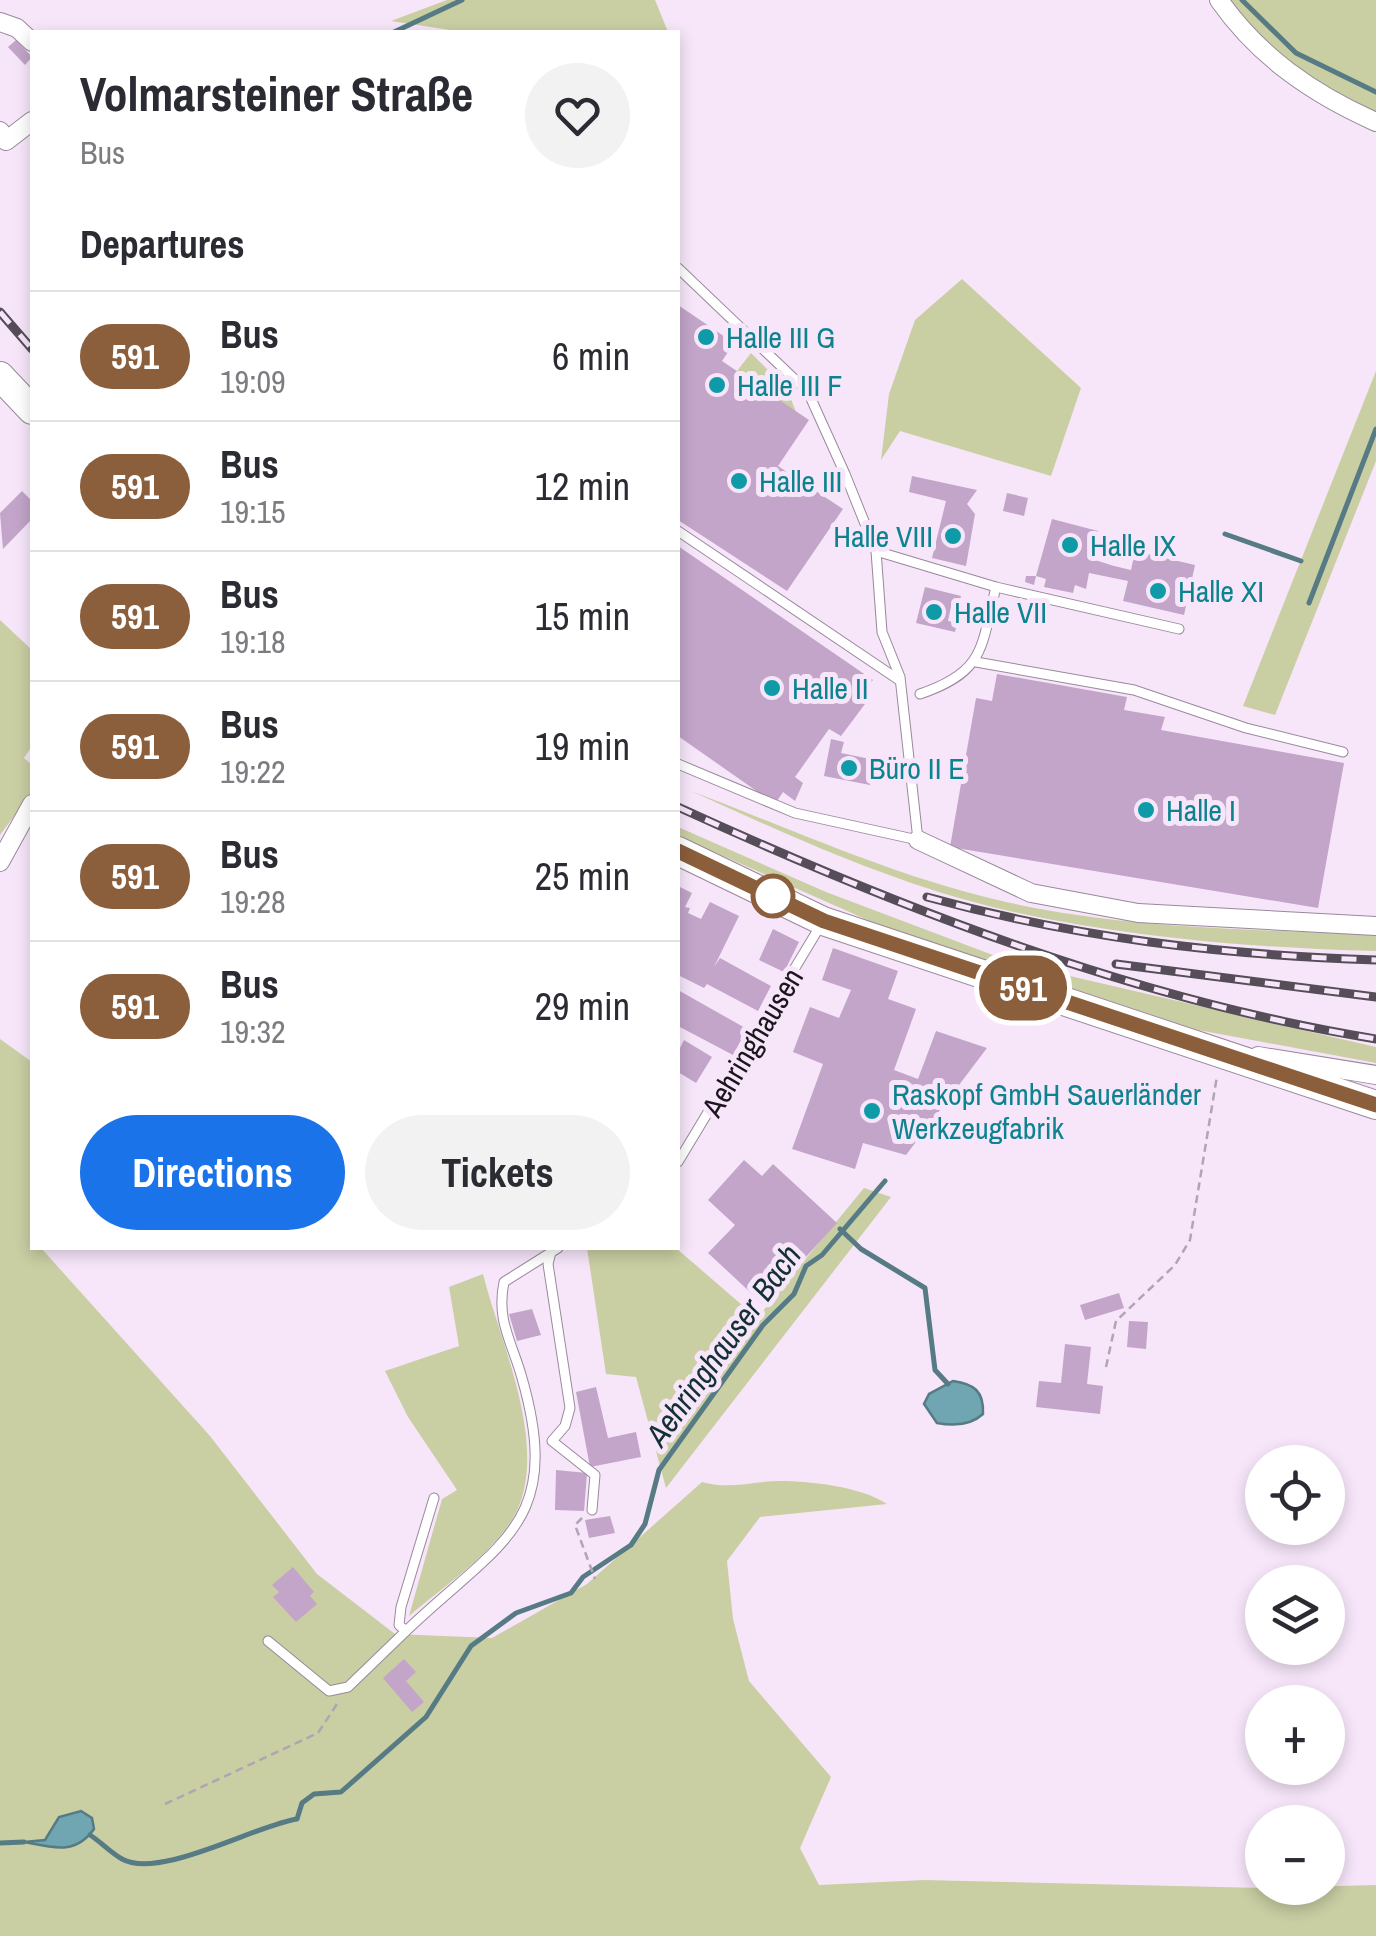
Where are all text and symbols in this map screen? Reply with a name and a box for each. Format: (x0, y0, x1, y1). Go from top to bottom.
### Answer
text: Volmarsteiner Straße (80, 61, 473, 126)
button: heart (525, 63, 630, 168)
text: Bus (80, 131, 125, 174)
text: Departures (80, 219, 245, 270)
text: Bus (220, 309, 279, 360)
place label: Halle III G (726, 317, 835, 357)
marker: Halle III G (695, 326, 717, 348)
text: 6 min (552, 331, 630, 382)
text: 591 (111, 333, 159, 380)
text: 19:09 (220, 360, 286, 403)
place label: Halle III F (737, 365, 842, 405)
marker: Halle III F (706, 374, 728, 396)
text: Bus (220, 439, 279, 490)
text: 12 min (535, 461, 630, 512)
place label: Halle III (759, 461, 842, 501)
text: 591 (111, 463, 159, 510)
marker: Halle III (728, 470, 750, 492)
text: 19:15 (220, 490, 286, 533)
place label: Halle VIII (833, 516, 933, 556)
marker: Halle VIII (942, 525, 964, 547)
place label: Halle IX (1090, 525, 1177, 565)
marker: Halle IX (1059, 534, 1081, 556)
text: Bus (220, 569, 279, 620)
place label: Halle XI (1178, 571, 1264, 611)
marker: Halle XI (1147, 580, 1169, 602)
text: 15 min (535, 591, 630, 642)
place label: Halle VII (954, 592, 1047, 632)
text: 591 (111, 593, 159, 640)
marker: Halle VII (923, 601, 945, 623)
text: 19:18 (220, 620, 286, 663)
place label: Halle II (792, 668, 869, 708)
marker: Halle II (761, 677, 783, 699)
text: Bus (220, 699, 279, 750)
text: 19 min (535, 721, 630, 772)
text: 591 (111, 723, 159, 770)
place label: Büro II E (869, 748, 965, 788)
text: 19:22 (220, 750, 286, 793)
marker: Büro II E (838, 757, 860, 779)
place label: Halle I (1166, 790, 1236, 830)
marker: Halle I (1135, 799, 1157, 821)
text: Bus (220, 829, 279, 880)
text: 25 min (535, 851, 630, 902)
text: 591 (111, 853, 159, 900)
unlabelled marker (752, 875, 794, 917)
text: 19:28 (220, 880, 286, 923)
line badge: 591 (966, 956, 1080, 1020)
text: Bus (220, 959, 279, 1010)
street label: Aehringhausen (691, 960, 812, 1125)
text: 591 (999, 965, 1047, 1012)
text: 29 min (535, 981, 630, 1032)
text: 591 (111, 983, 159, 1030)
text: 19:32 (220, 1010, 286, 1053)
place label: Raskopf GmbH Sauerländer Werkzeugfabrik (892, 1074, 1202, 1148)
marker: Raskopf GmbH Sauerländer Werkzeugfabrik (861, 1100, 883, 1122)
button: Directions (80, 1115, 345, 1230)
button: Tickets (365, 1115, 630, 1230)
water label: Aehringhauser Bach (634, 1236, 811, 1456)
map controls (1245, 1445, 1345, 1905)
button: locate (1245, 1445, 1345, 1545)
button: layers (1245, 1565, 1345, 1665)
button: + (1245, 1685, 1345, 1785)
button: − (1245, 1805, 1345, 1905)

